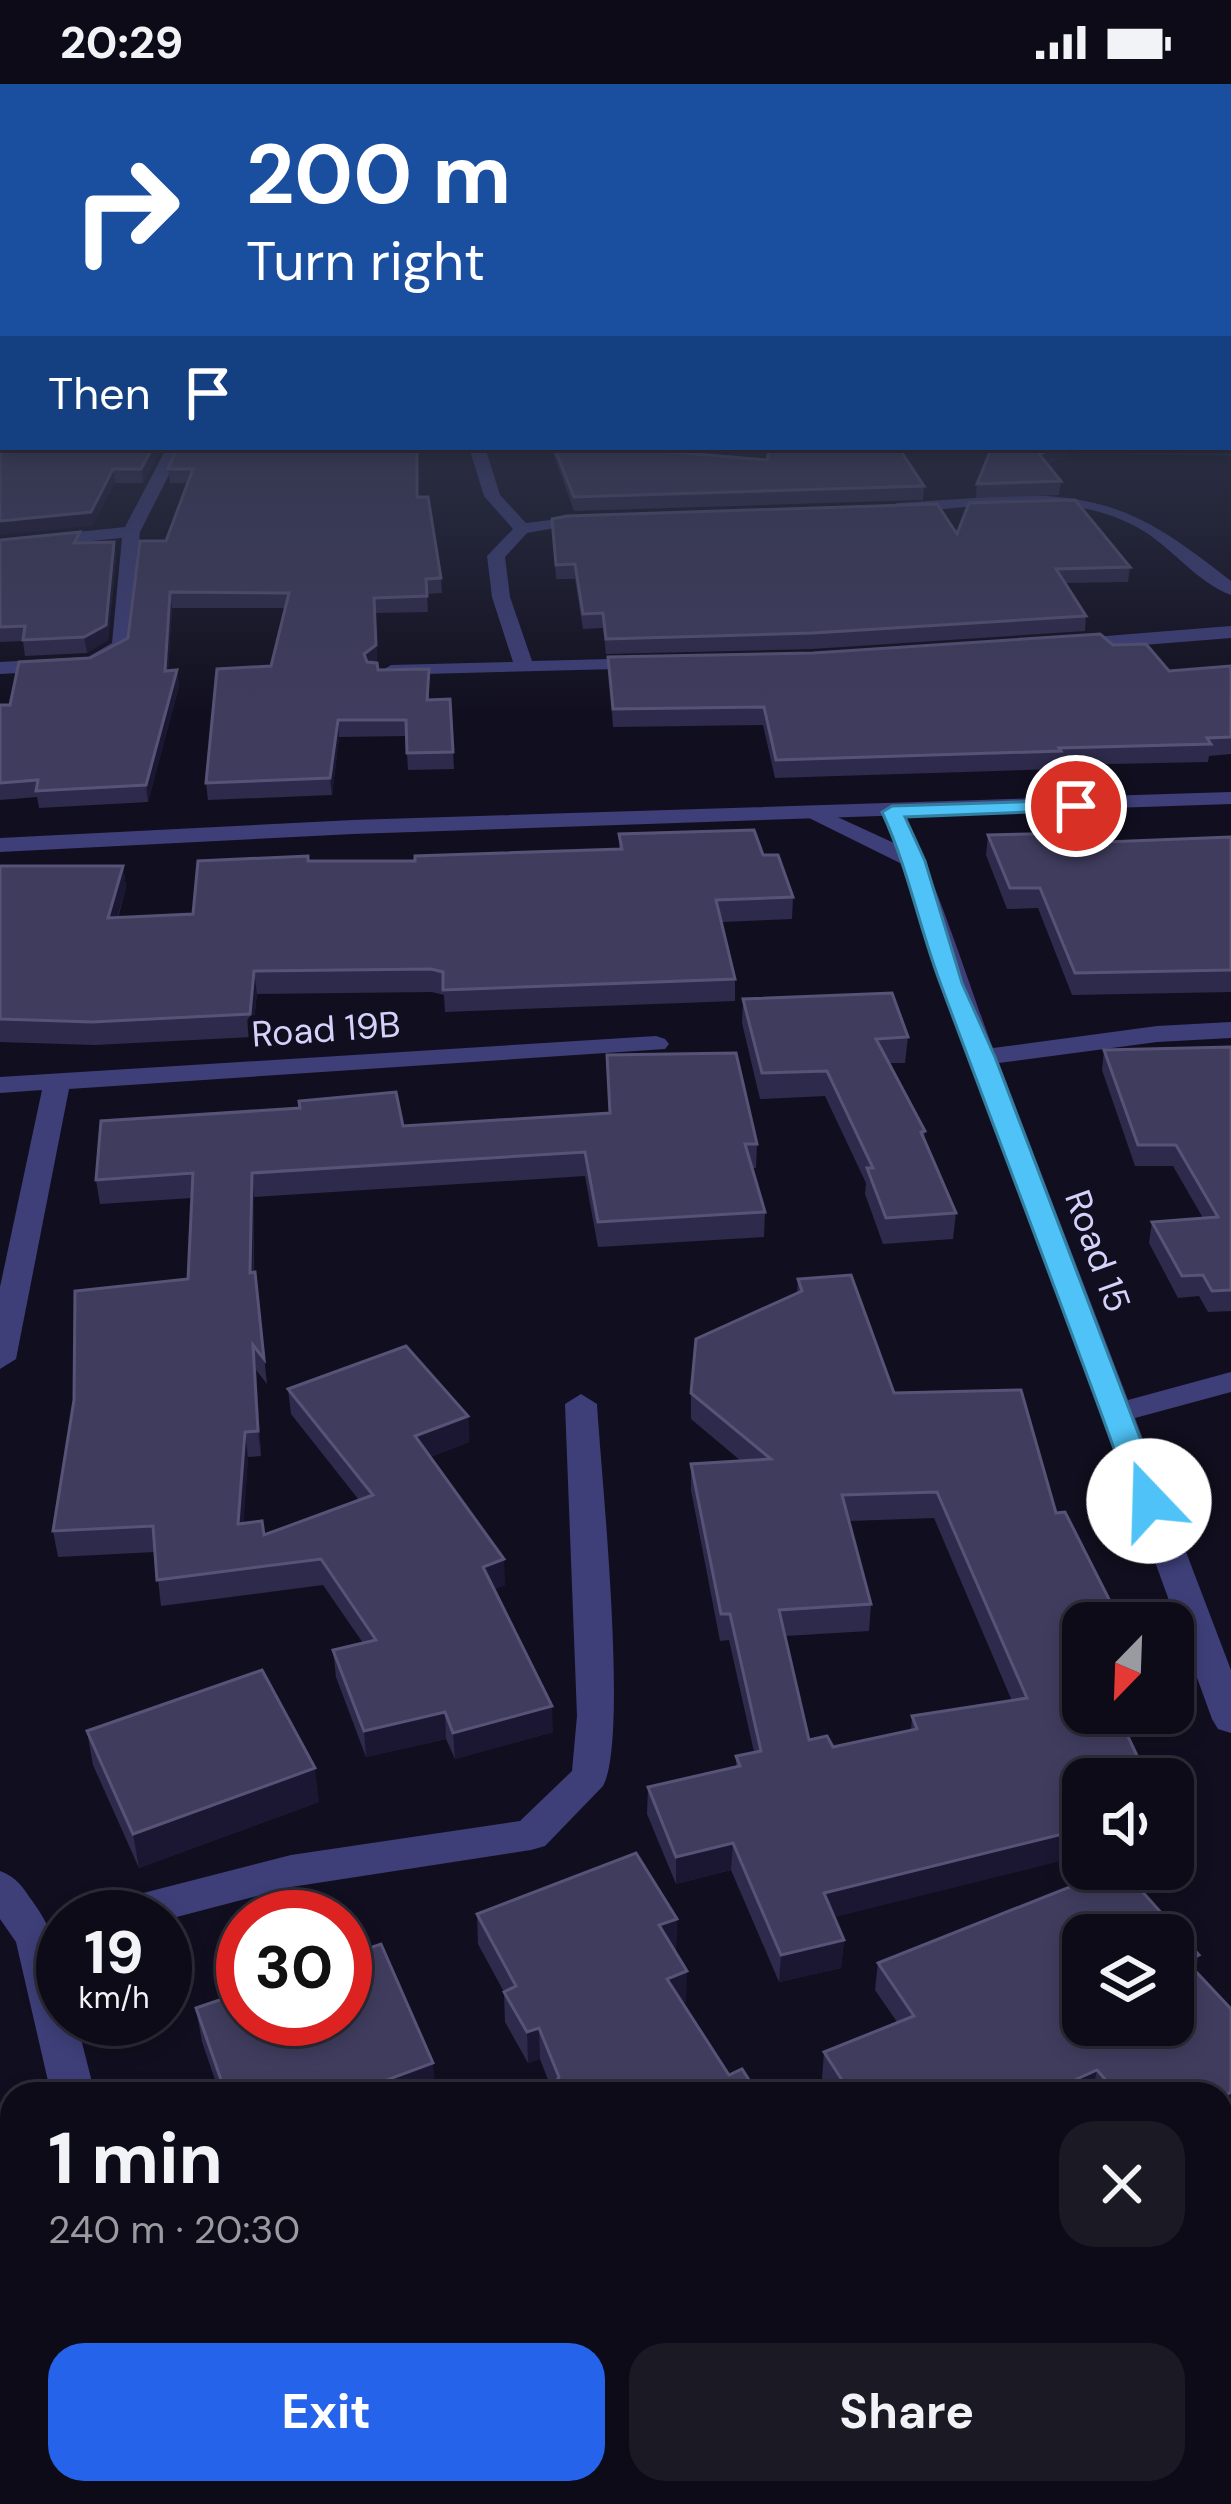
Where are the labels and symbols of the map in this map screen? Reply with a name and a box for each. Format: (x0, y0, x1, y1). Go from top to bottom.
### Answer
pin (1025, 755, 1127, 857)
street label: Road 19B (250, 1000, 402, 1058)
street label: Road 15 (1054, 1183, 1142, 1319)
position arrow (1086, 1438, 1212, 1564)
north arrow (1062, 1602, 1194, 1734)
speed limit sign: 30 (216, 1890, 372, 2046)

